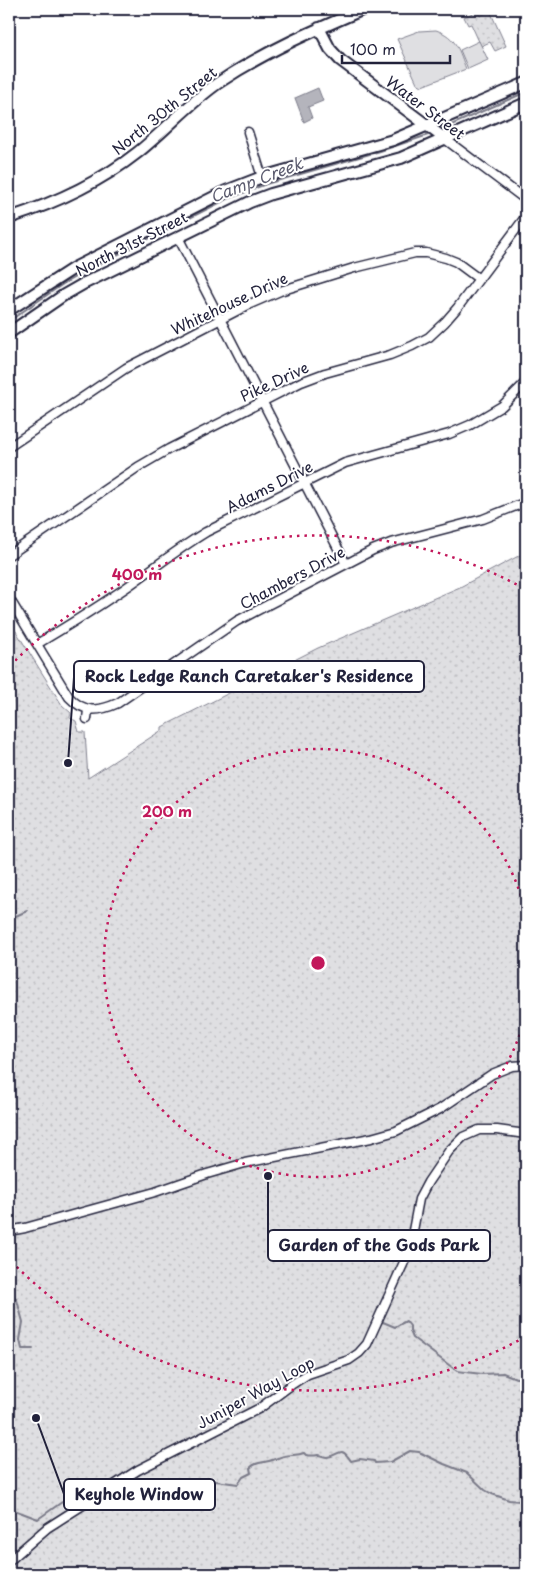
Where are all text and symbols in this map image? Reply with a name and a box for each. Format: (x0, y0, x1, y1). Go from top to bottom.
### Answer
scale bar (342, 32, 450, 64)
text: 100 m (350, 37, 396, 60)
street label: North 30th Street (106, 60, 222, 160)
street label: Water Street (382, 70, 470, 144)
water label: Camp Creek (206, 150, 307, 208)
street label: North 31st Street (71, 205, 191, 281)
street label: Whitehouse Drive (167, 266, 291, 340)
street label: Pike Drive (236, 355, 312, 407)
street label: Adams Drive (222, 454, 316, 518)
street label: Chambers Drive (235, 540, 349, 614)
text: 400 m (112, 562, 162, 585)
callout: Rock Ledge Ranch Caretaker's Residence (74, 661, 424, 692)
text: Rock Ledge Ranch Caretaker's Residence (85, 663, 414, 687)
text: 200 m (142, 799, 192, 822)
centre of rings (309, 954, 327, 972)
callout: Garden of the Gods Park (268, 1230, 490, 1261)
text: Garden of the Gods Park (278, 1232, 480, 1256)
street label: Juniper Way Loop (192, 1350, 318, 1434)
callout: Keyhole Window (64, 1479, 215, 1510)
text: Keyhole Window (75, 1481, 204, 1505)

